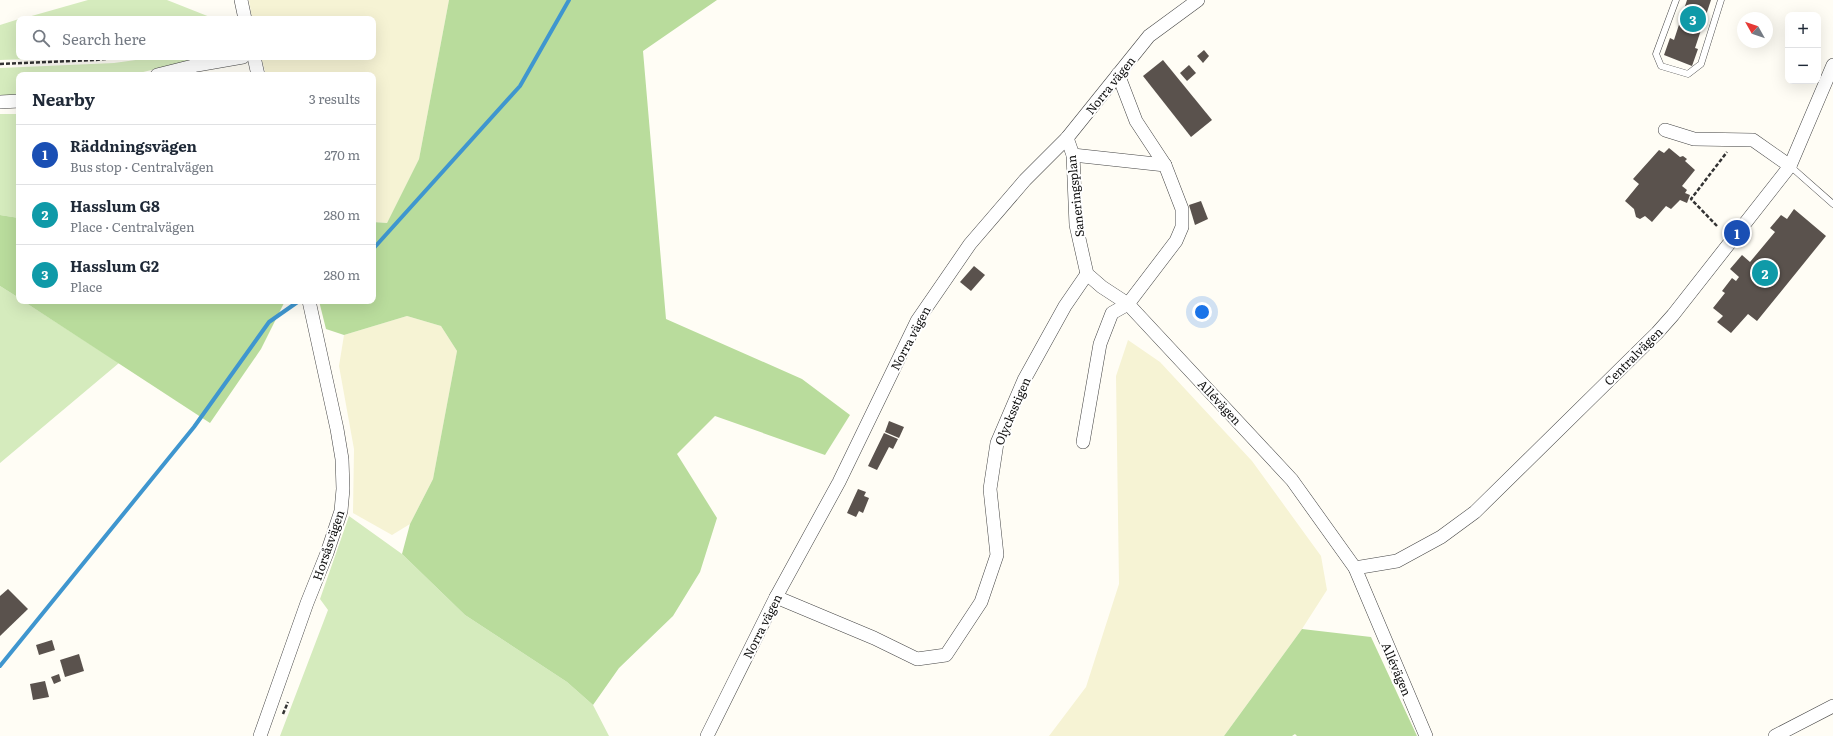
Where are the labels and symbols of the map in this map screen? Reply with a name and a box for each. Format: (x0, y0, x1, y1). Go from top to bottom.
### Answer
pin: 3 (1680, 4, 1706, 34)
north arrow (1737, 12, 1773, 48)
street label: Norra vägen (1081, 52, 1139, 118)
street label: Saneringsplan (1062, 154, 1088, 238)
pin: 1 (1724, 218, 1750, 248)
pin: 2 (1752, 258, 1778, 288)
your location (1192, 302, 1212, 322)
street label: Norra vägen (886, 303, 935, 373)
street label: Centralvägen (1600, 323, 1666, 389)
street label: Olycksstigen (990, 374, 1034, 448)
street label: Allévägen (1194, 375, 1246, 429)
street label: Horsåsvägen (308, 507, 348, 583)
street label: Norra vägen (738, 590, 786, 661)
street label: Allévägen (1378, 639, 1416, 699)

